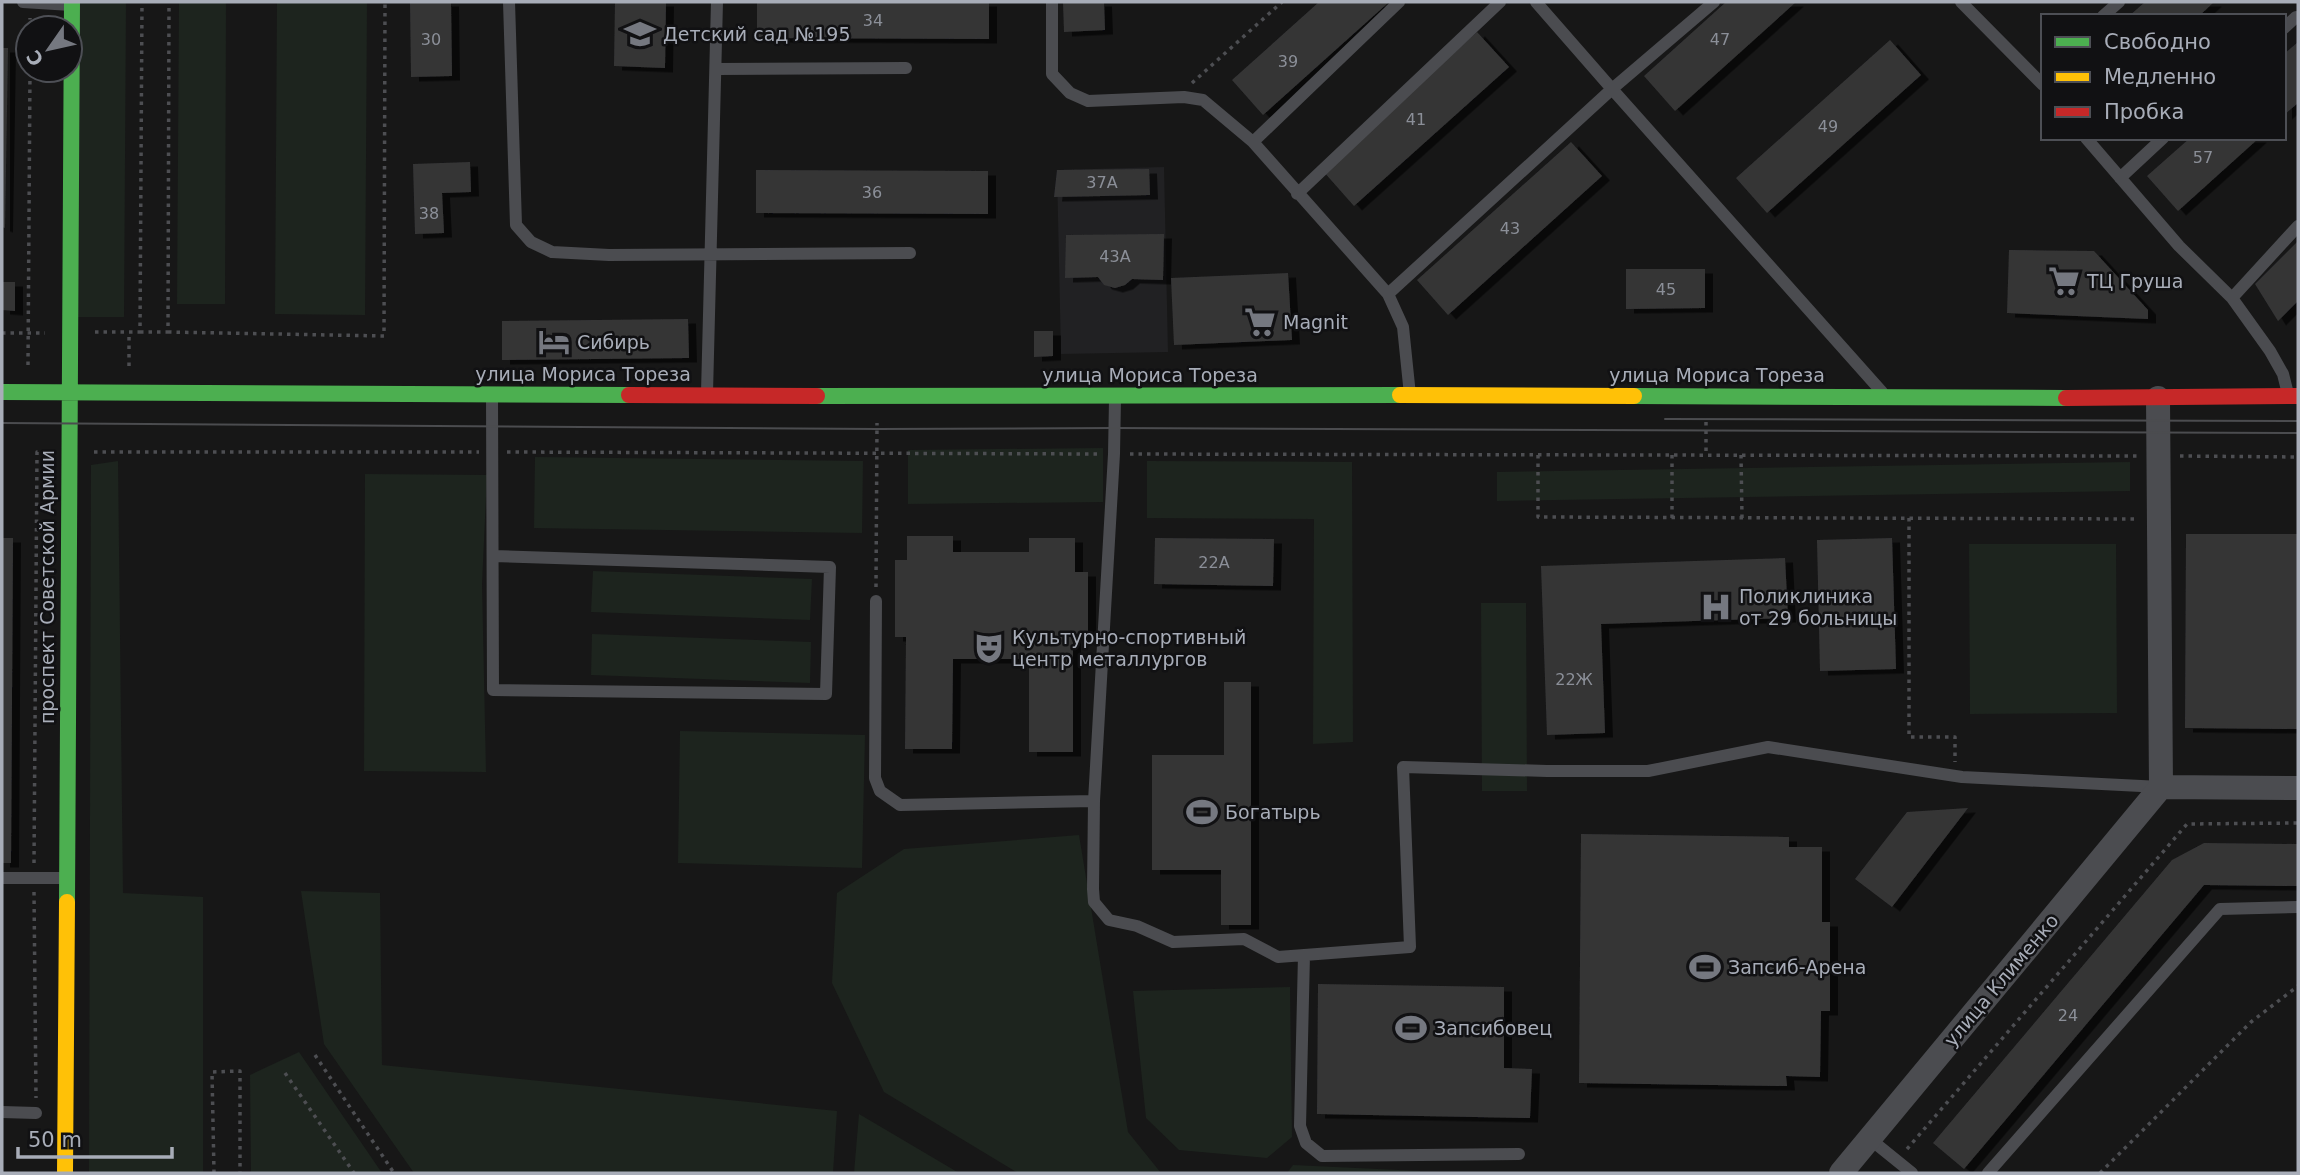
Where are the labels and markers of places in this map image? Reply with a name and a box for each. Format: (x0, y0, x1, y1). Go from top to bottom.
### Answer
school or university icon: Детский сад №195 (623, 17, 657, 51)
place label: Детский сад №195 (663, 23, 851, 45)
supermarket icon: ТЦ Груша (2047, 264, 2081, 298)
place label: ТЦ Груша (2086, 270, 2183, 292)
supermarket icon: Magnit (1243, 305, 1277, 339)
place label: Magnit (1283, 311, 1348, 333)
hotel icon: Сибирь (537, 325, 571, 359)
place label: Сибирь (577, 331, 650, 353)
place label: Поликлиника от 29 больницы (1739, 585, 1897, 629)
hospital icon: Поликлиника от 29 больницы (1699, 590, 1733, 624)
place label: Культурно-спортивный центр металлургов (1012, 626, 1246, 670)
theatre icon: Культурно-спортивный центр металлургов (972, 631, 1006, 665)
sports icon: Богатырь (1185, 795, 1219, 829)
place label: Богатырь (1225, 801, 1321, 823)
sports icon: Запсиб-Арена (1688, 950, 1722, 984)
place label: Запсиб-Арена (1728, 956, 1866, 978)
sports icon: Запсибовец (1394, 1011, 1428, 1045)
place label: Запсибовец (1434, 1017, 1552, 1039)

